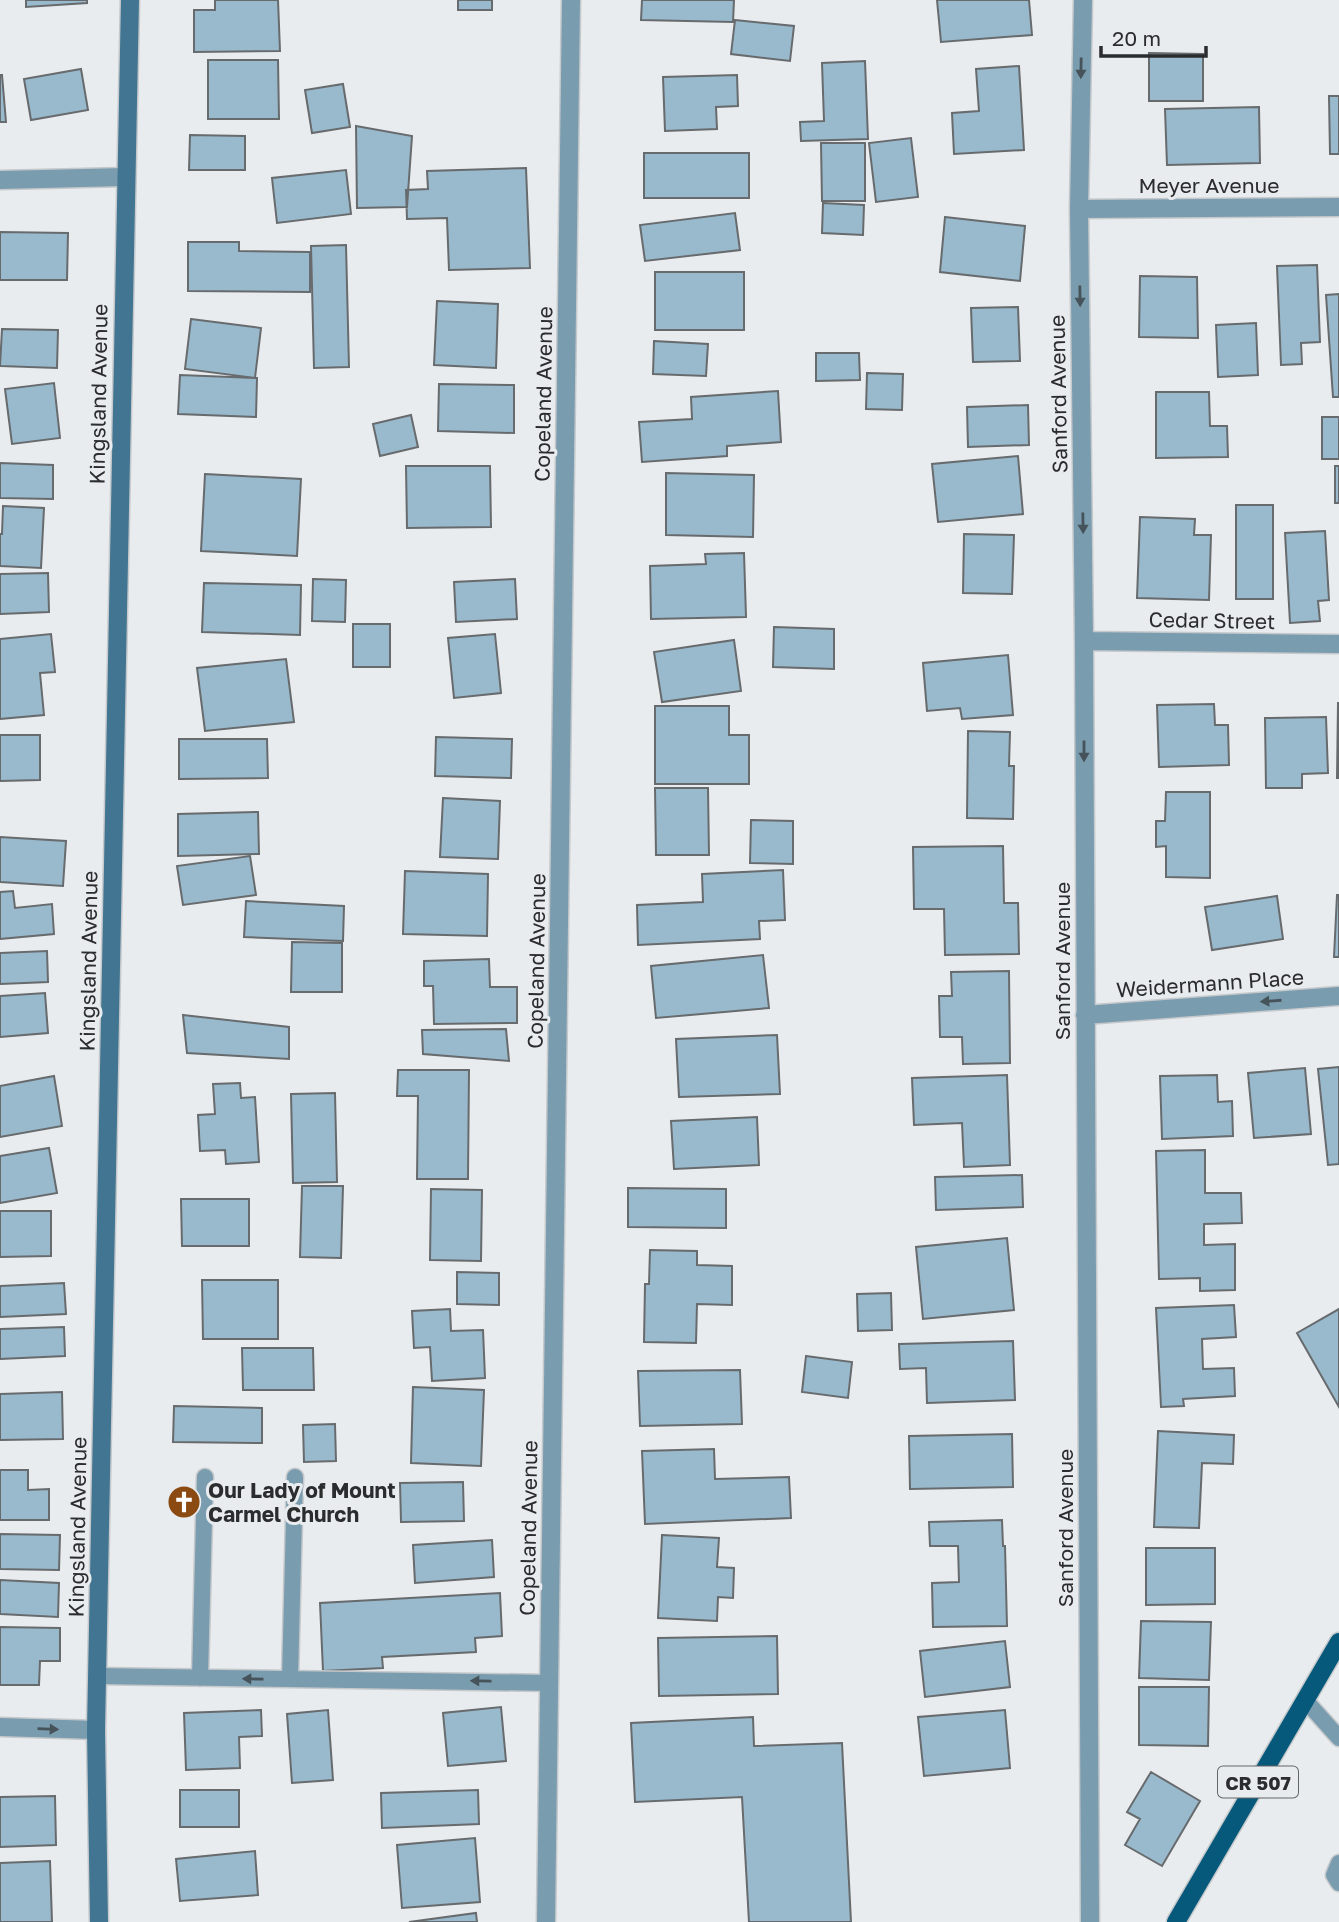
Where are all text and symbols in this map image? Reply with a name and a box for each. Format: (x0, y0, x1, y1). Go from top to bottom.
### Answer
scale bar (1101, 14, 1206, 58)
text: 20 m (1112, 25, 1161, 51)
one-way arrow (1076, 57, 1087, 79)
street label: Meyer Avenue (1139, 172, 1279, 198)
one-way arrow (1074, 285, 1086, 307)
street label: Kingsland Avenue (83, 303, 113, 485)
street label: Copeland Avenue (528, 306, 558, 482)
street label: Sanford Avenue (1044, 315, 1072, 473)
one-way arrow (1077, 512, 1089, 534)
street label: Cedar Street (1148, 606, 1276, 634)
one-way arrow (1079, 740, 1090, 762)
street label: Kingsland Avenue (73, 870, 103, 1052)
street label: Copeland Avenue (521, 873, 551, 1049)
street label: Sanford Avenue (1049, 882, 1075, 1040)
street label: Weidermann Place (1115, 963, 1305, 1003)
one-way arrow (1260, 996, 1282, 1007)
street label: Kingsland Avenue (62, 1436, 92, 1618)
street label: Copeland Avenue (513, 1440, 543, 1616)
street label: Sanford Avenue (1052, 1449, 1078, 1607)
place label: Our Lady of Mount Carmel Church (208, 1477, 396, 1527)
church icon: Our Lady of Mount Carmel Church (165, 1483, 203, 1521)
one-way arrow (242, 1673, 264, 1685)
one-way arrow (470, 1676, 492, 1687)
one-way arrow (37, 1723, 59, 1735)
road number: CR 507 (1218, 1766, 1298, 1798)

